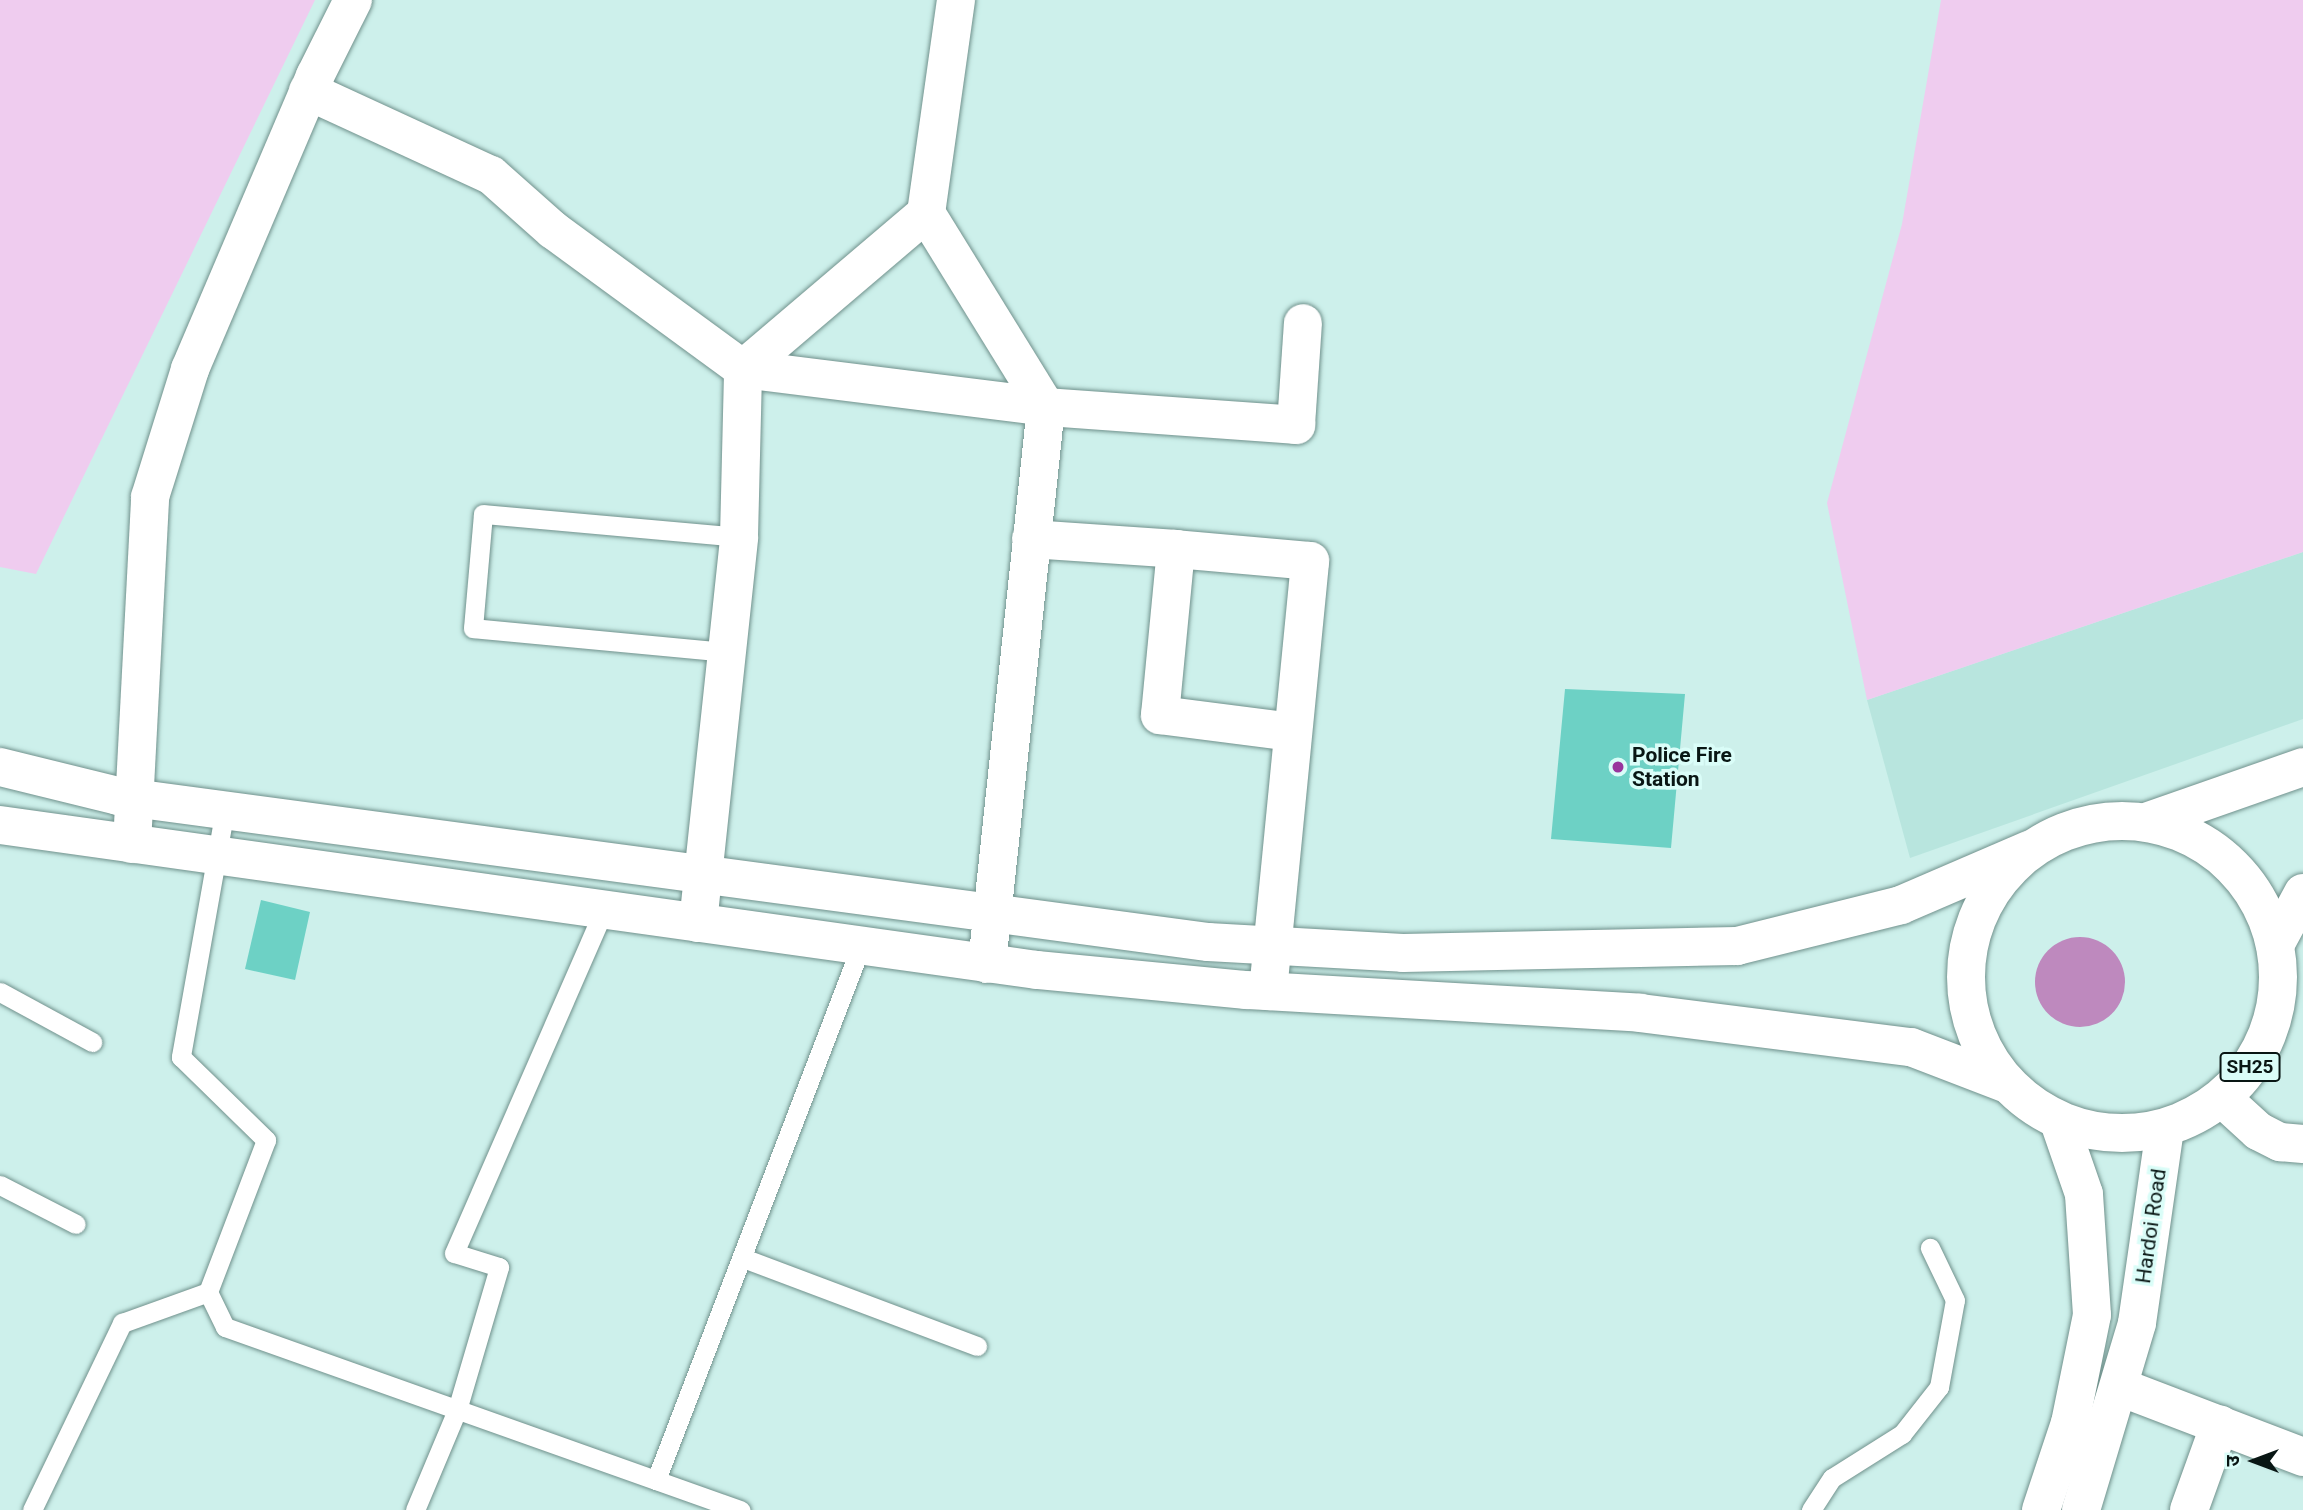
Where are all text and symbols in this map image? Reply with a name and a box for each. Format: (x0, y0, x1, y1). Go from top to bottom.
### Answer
place label: Police Fire Station (1632, 742, 1732, 792)
marker: Police Fire Station (1610, 759, 1626, 775)
road number: SH25 (2218, 1051, 2282, 1082)
street label: Hardoi Road (2130, 1167, 2172, 1285)
north arrow (2219, 1426, 2289, 1496)
text: उ (2221, 1455, 2244, 1467)

